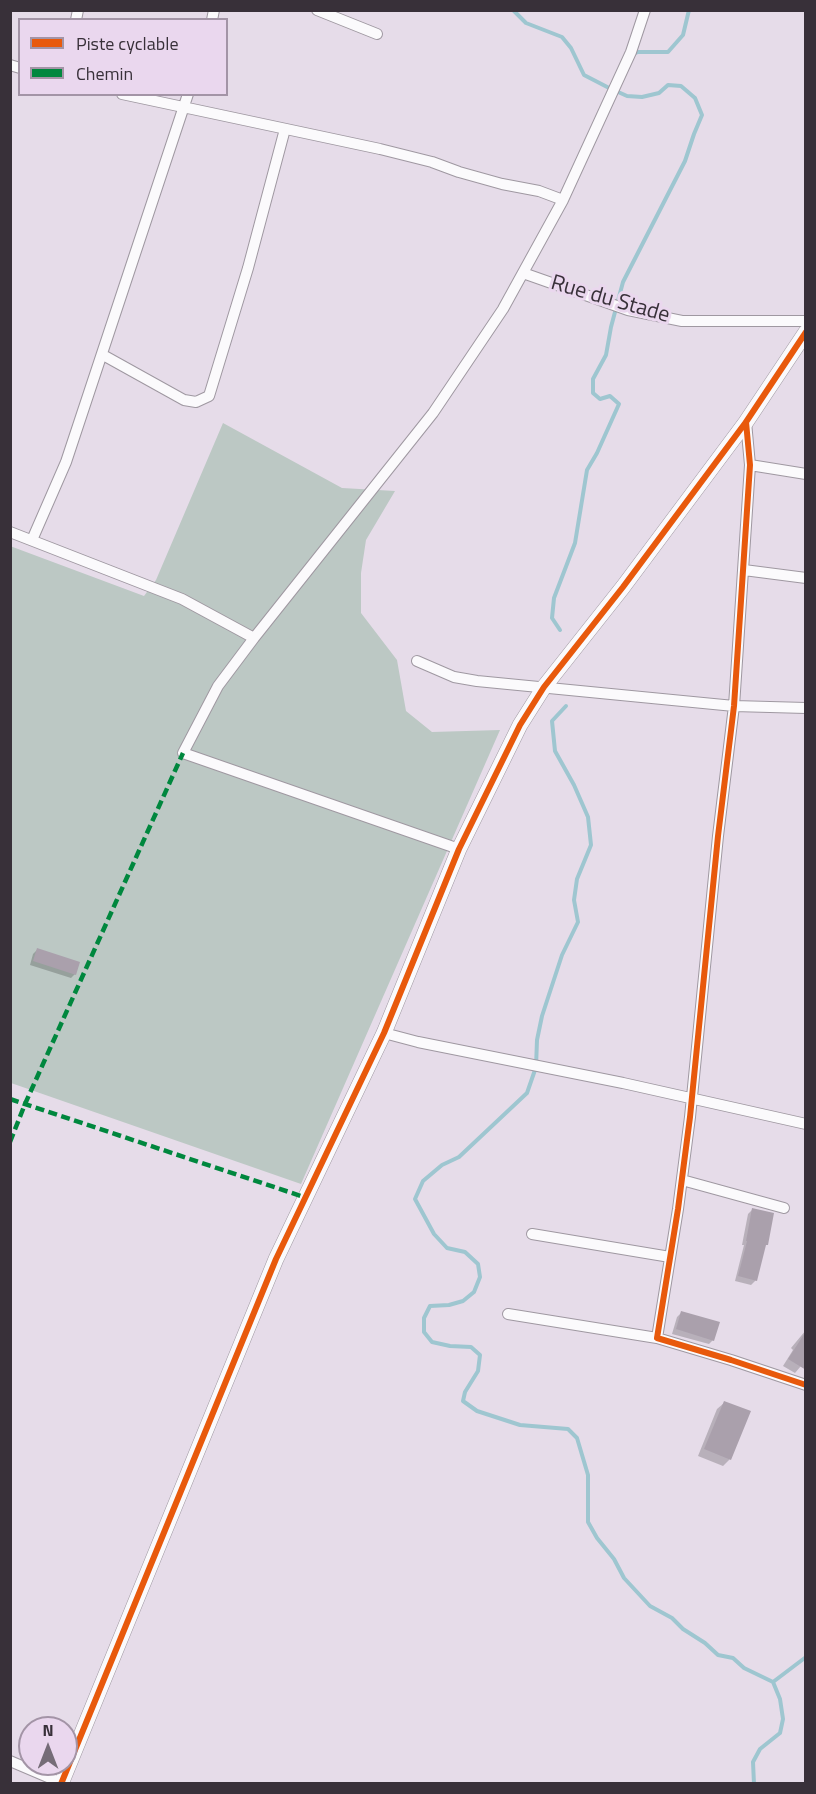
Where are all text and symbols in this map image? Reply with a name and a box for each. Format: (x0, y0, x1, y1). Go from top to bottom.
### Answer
legend (18, 18, 228, 96)
text: Piste cyclable (76, 30, 178, 57)
text: Chemin (76, 60, 133, 87)
street label: Rue du Stade (547, 270, 673, 330)
north arrow (18, 1716, 78, 1776)
text: N (42, 1718, 54, 1742)

